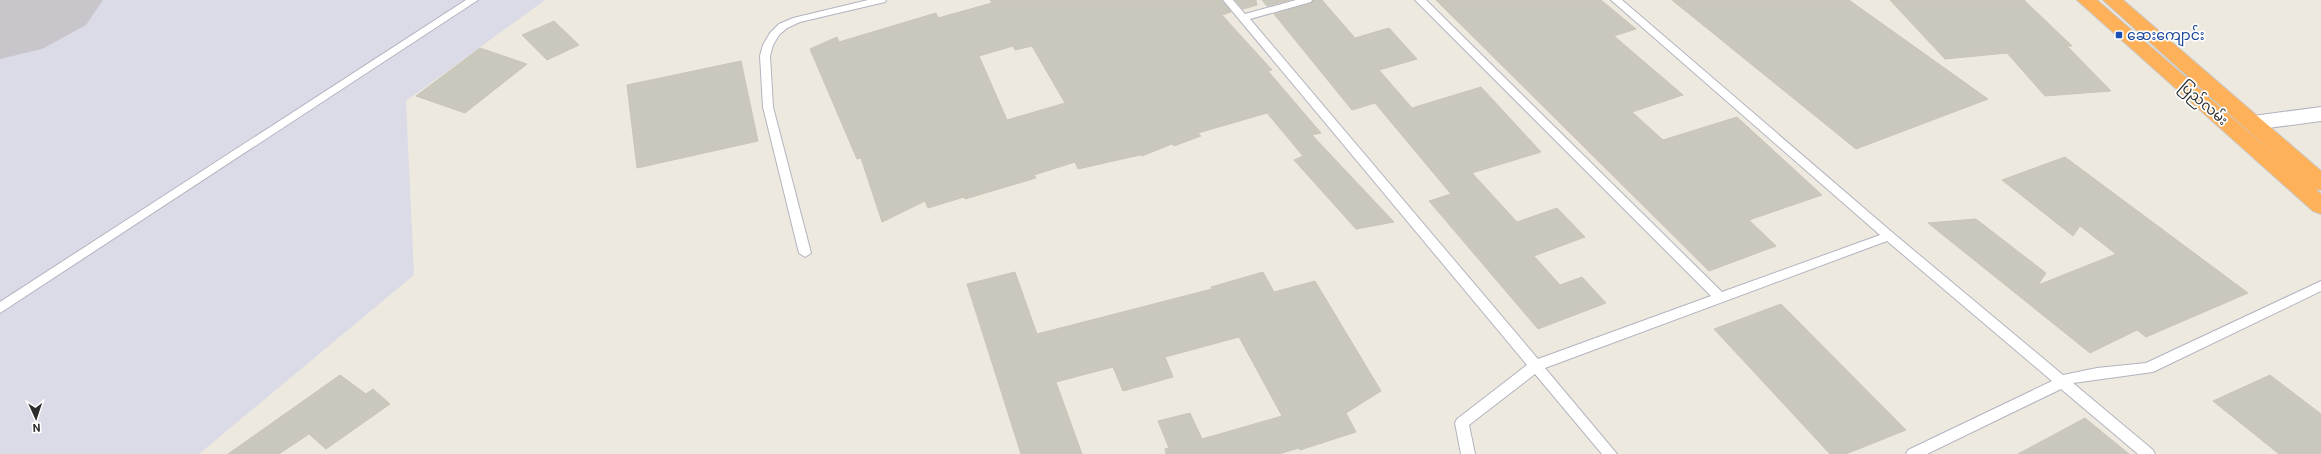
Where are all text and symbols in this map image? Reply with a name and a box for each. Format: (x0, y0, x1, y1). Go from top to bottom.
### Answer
place label: ဆေးကျောင်း (2127, 25, 2205, 47)
marker: ဆေးကျောင်း (2114, 30, 2124, 40)
street label: ပြည်လမ်း (2174, 76, 2233, 131)
north arrow (16, 398, 56, 438)
text: N (32, 421, 41, 434)

